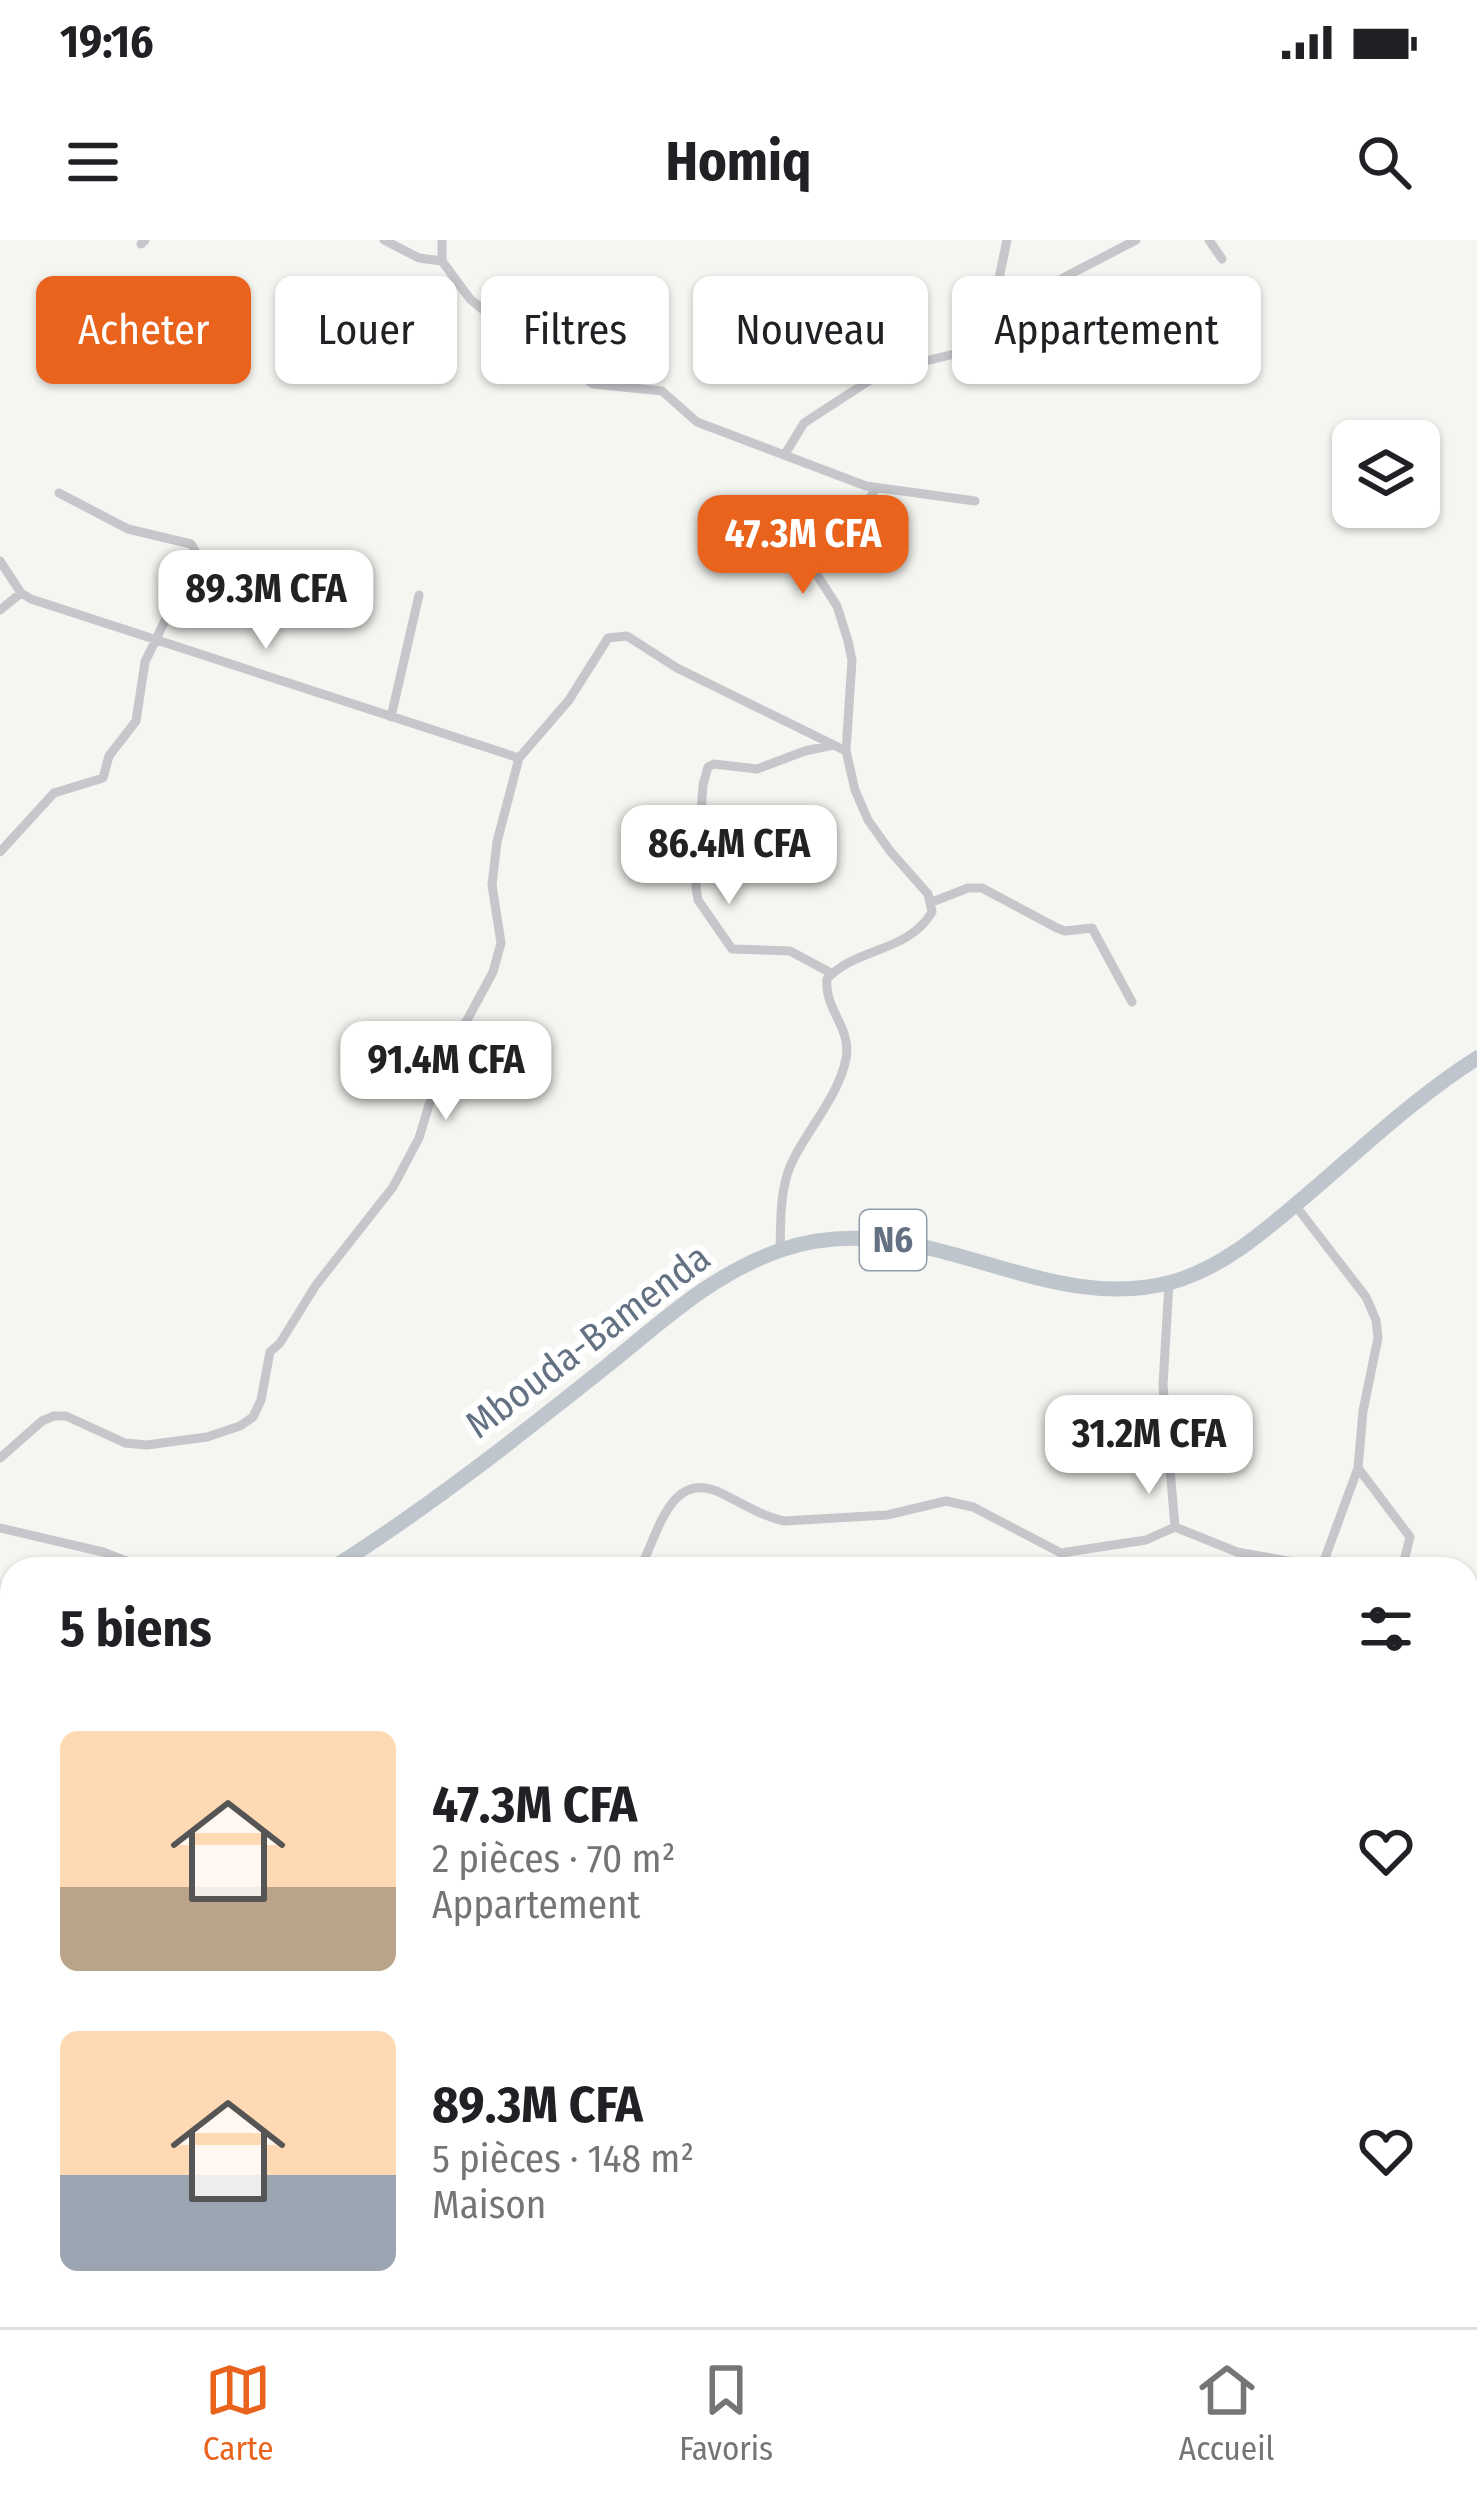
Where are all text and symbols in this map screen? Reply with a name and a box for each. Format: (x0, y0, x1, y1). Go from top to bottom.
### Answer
text: 19:16 (60, 15, 154, 69)
icon: menu (60, 129, 126, 195)
icon: search (1351, 129, 1417, 195)
text: Homiq (666, 130, 811, 194)
chip: Acheter (36, 276, 251, 384)
chip: Louer (275, 276, 457, 384)
chip: Filtres (481, 276, 669, 384)
chip: Nouveau (693, 276, 928, 384)
chip: Appartement (952, 276, 1261, 384)
map controls (1332, 420, 1440, 528)
button: layers (1332, 420, 1440, 528)
pin: 47.3M CFA (666, 495, 940, 597)
text: 47.3M CFA (725, 511, 881, 557)
pin: 89.3M CFA (129, 550, 403, 652)
text: 89.3M CFA (185, 566, 347, 612)
pin: 86.4M CFA (592, 805, 866, 907)
text: 86.4M CFA (648, 821, 810, 867)
pin: 91.4M CFA (309, 1021, 583, 1123)
text: 91.4M CFA (367, 1037, 525, 1083)
road number: N6 (860, 1210, 926, 1270)
street label: Mbouda-Bamenda (457, 1234, 719, 1448)
pin: 31.2M CFA (1012, 1395, 1286, 1497)
text: 31.2M CFA (1072, 1411, 1226, 1457)
icon: filters (1353, 1596, 1419, 1662)
text: 5 biens (60, 1598, 211, 1660)
text: 47.3M CFA (432, 1774, 637, 1836)
icon: home (156, 1779, 300, 1923)
icon: heart (1353, 1818, 1419, 1884)
text: 2 pièces · 70 m² (432, 1836, 675, 1882)
text: Appartement (432, 1882, 640, 1928)
text: 89.3M CFA (432, 2074, 643, 2136)
icon: home (156, 2079, 300, 2223)
icon: heart (1353, 2118, 1419, 2184)
text: 5 pièces · 148 m² (432, 2136, 694, 2182)
text: Maison (432, 2182, 546, 2228)
tab: Carte (203, 2357, 274, 2469)
tab: Favoris (679, 2357, 773, 2469)
tab: Accueil (1179, 2357, 1274, 2469)

